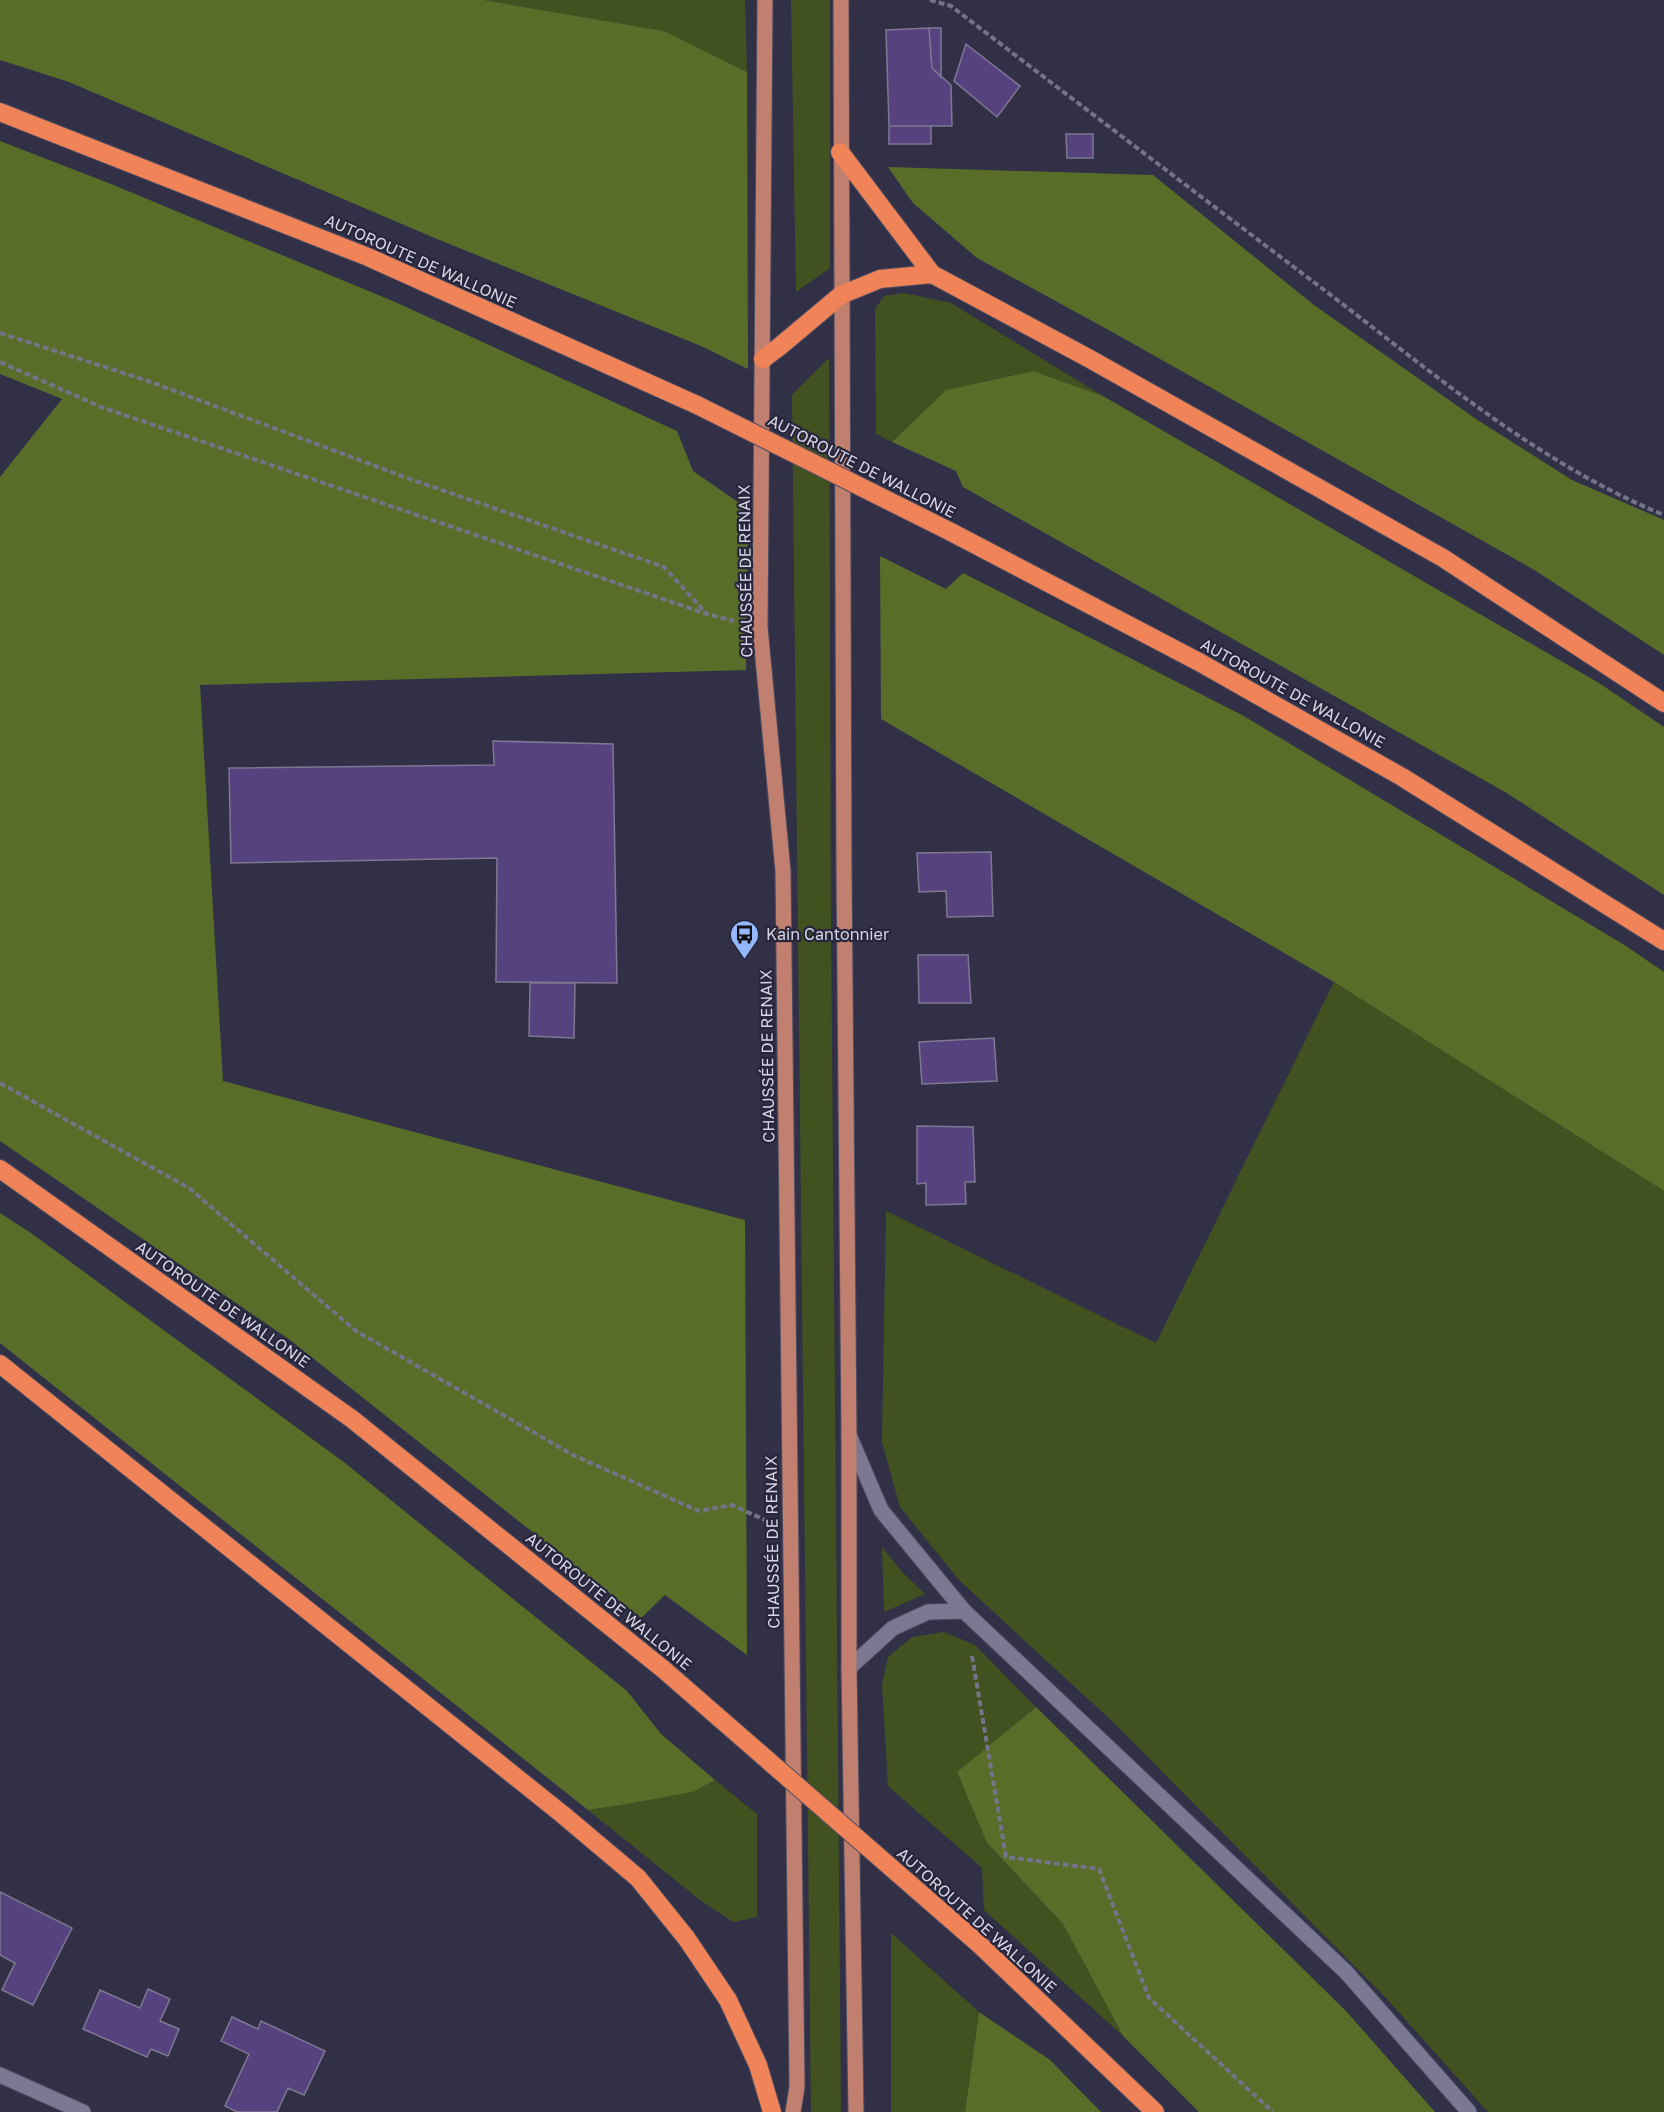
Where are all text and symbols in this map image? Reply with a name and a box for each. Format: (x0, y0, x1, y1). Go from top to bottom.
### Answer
street label: AUTOROUTE DE WALLONIE (322, 210, 520, 312)
street label: AUTOROUTE DE WALLONIE (765, 410, 959, 522)
street label: CHAUSSÉE DE RENAIX (733, 484, 757, 658)
street label: AUTOROUTE DE WALLONIE (1197, 634, 1389, 752)
bus stop icon: Kain Cantonnier (729, 918, 761, 960)
place label: Kain Cantonnier (766, 924, 889, 944)
street label: CHAUSSÉE DE RENAIX (755, 969, 779, 1143)
street label: AUTOROUTE DE WALLONIE (132, 1236, 314, 1372)
street label: CHAUSSÉE DE RENAIX (760, 1455, 784, 1629)
street label: AUTOROUTE DE WALLONIE (522, 1528, 696, 1674)
street label: AUTOROUTE DE WALLONIE (893, 1843, 1061, 1997)

